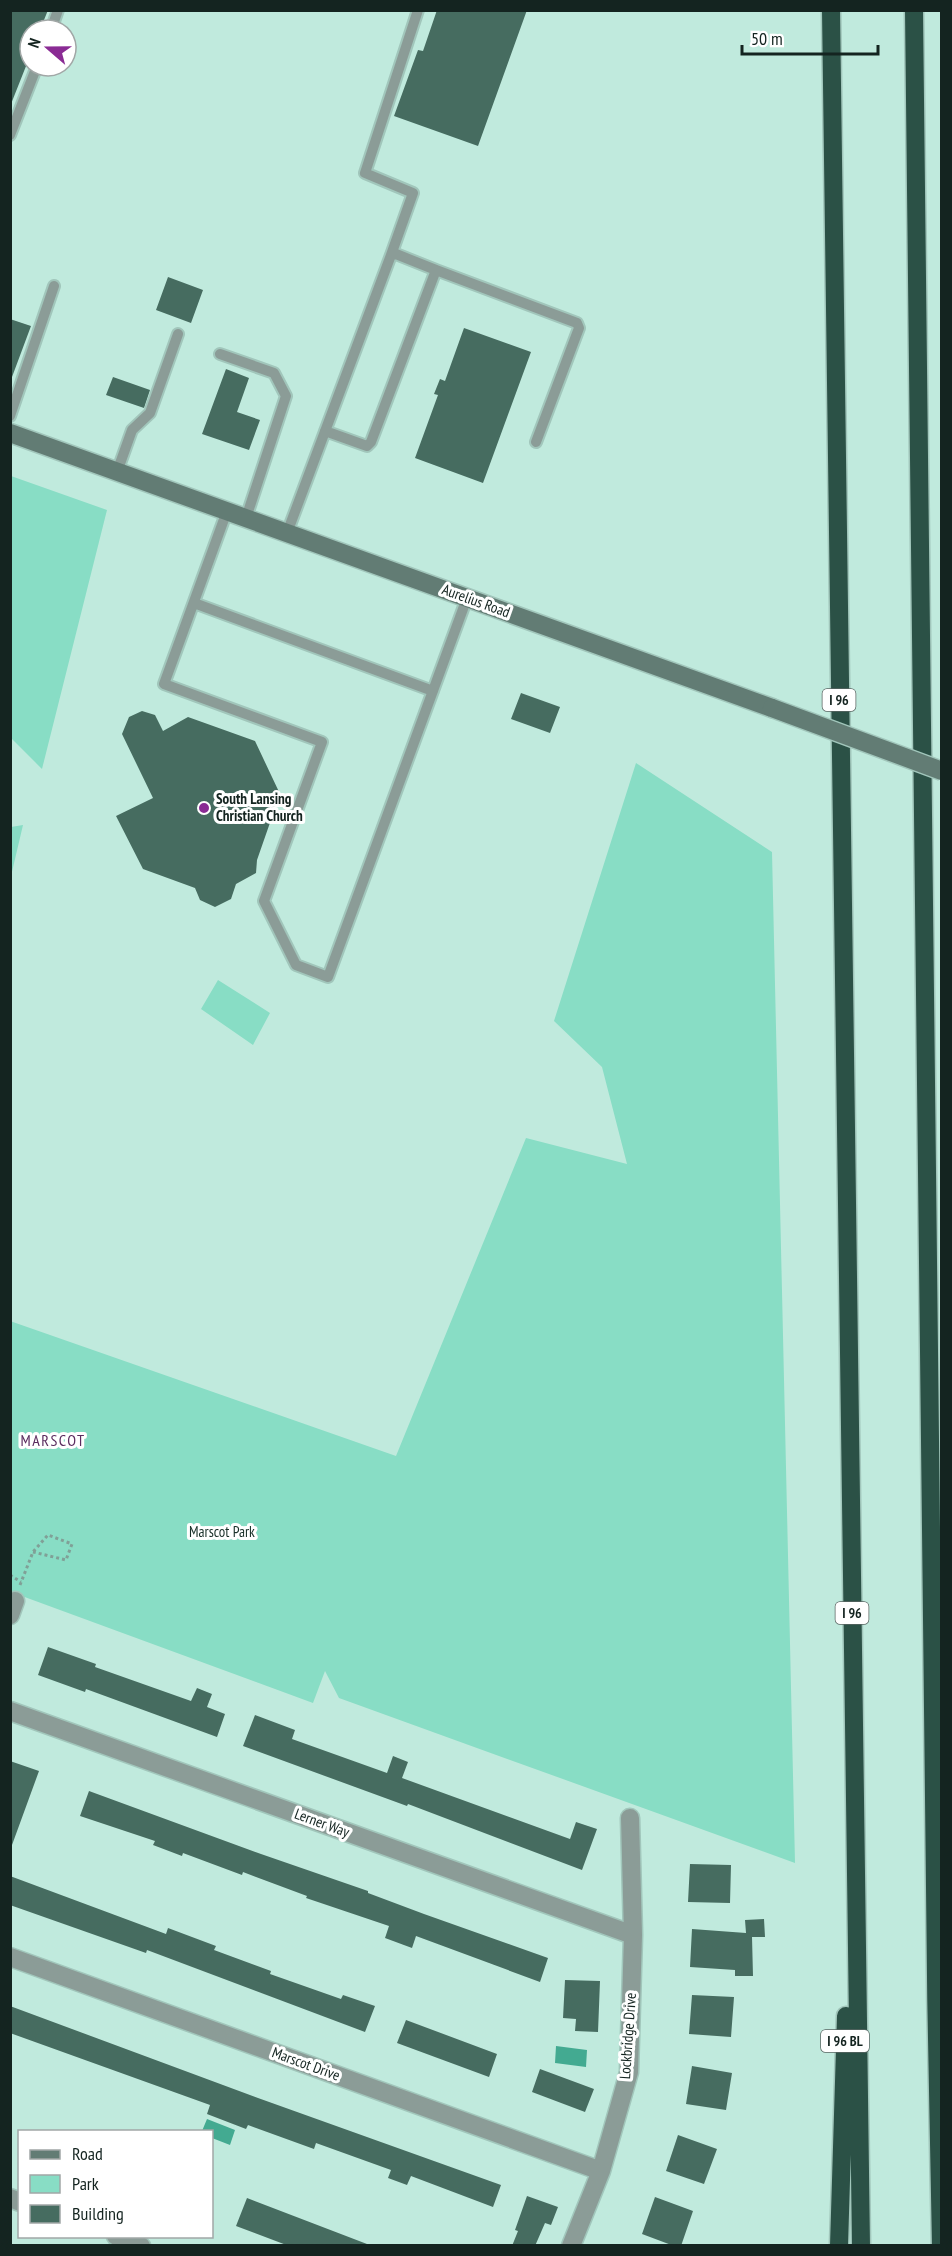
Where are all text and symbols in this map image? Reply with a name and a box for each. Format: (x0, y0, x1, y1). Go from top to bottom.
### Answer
north arrow (18, 18, 78, 78)
scale bar (742, 18, 878, 56)
text: 50 m (751, 27, 783, 50)
text: N (23, 35, 45, 50)
street label: Aurelius Road (440, 579, 513, 622)
road number: I 96 (822, 689, 856, 711)
place label: South Lansing Christian Church (216, 789, 303, 825)
marker: South Lansing Christian Church (197, 801, 211, 815)
district label: MARSCOT (20, 1430, 86, 1450)
park label: Marscot Park (189, 1522, 255, 1541)
road number: I 96 (836, 1602, 868, 1624)
street label: Lerner Way (292, 1804, 352, 1841)
street label: Lockbridge Drive (615, 1992, 640, 2080)
road number: I 96 BL (821, 2030, 869, 2052)
street label: Marscot Drive (270, 2042, 343, 2085)
legend (18, 2130, 213, 2238)
text: Road (72, 2142, 103, 2165)
text: Park (72, 2172, 99, 2195)
text: Building (72, 2202, 124, 2225)

